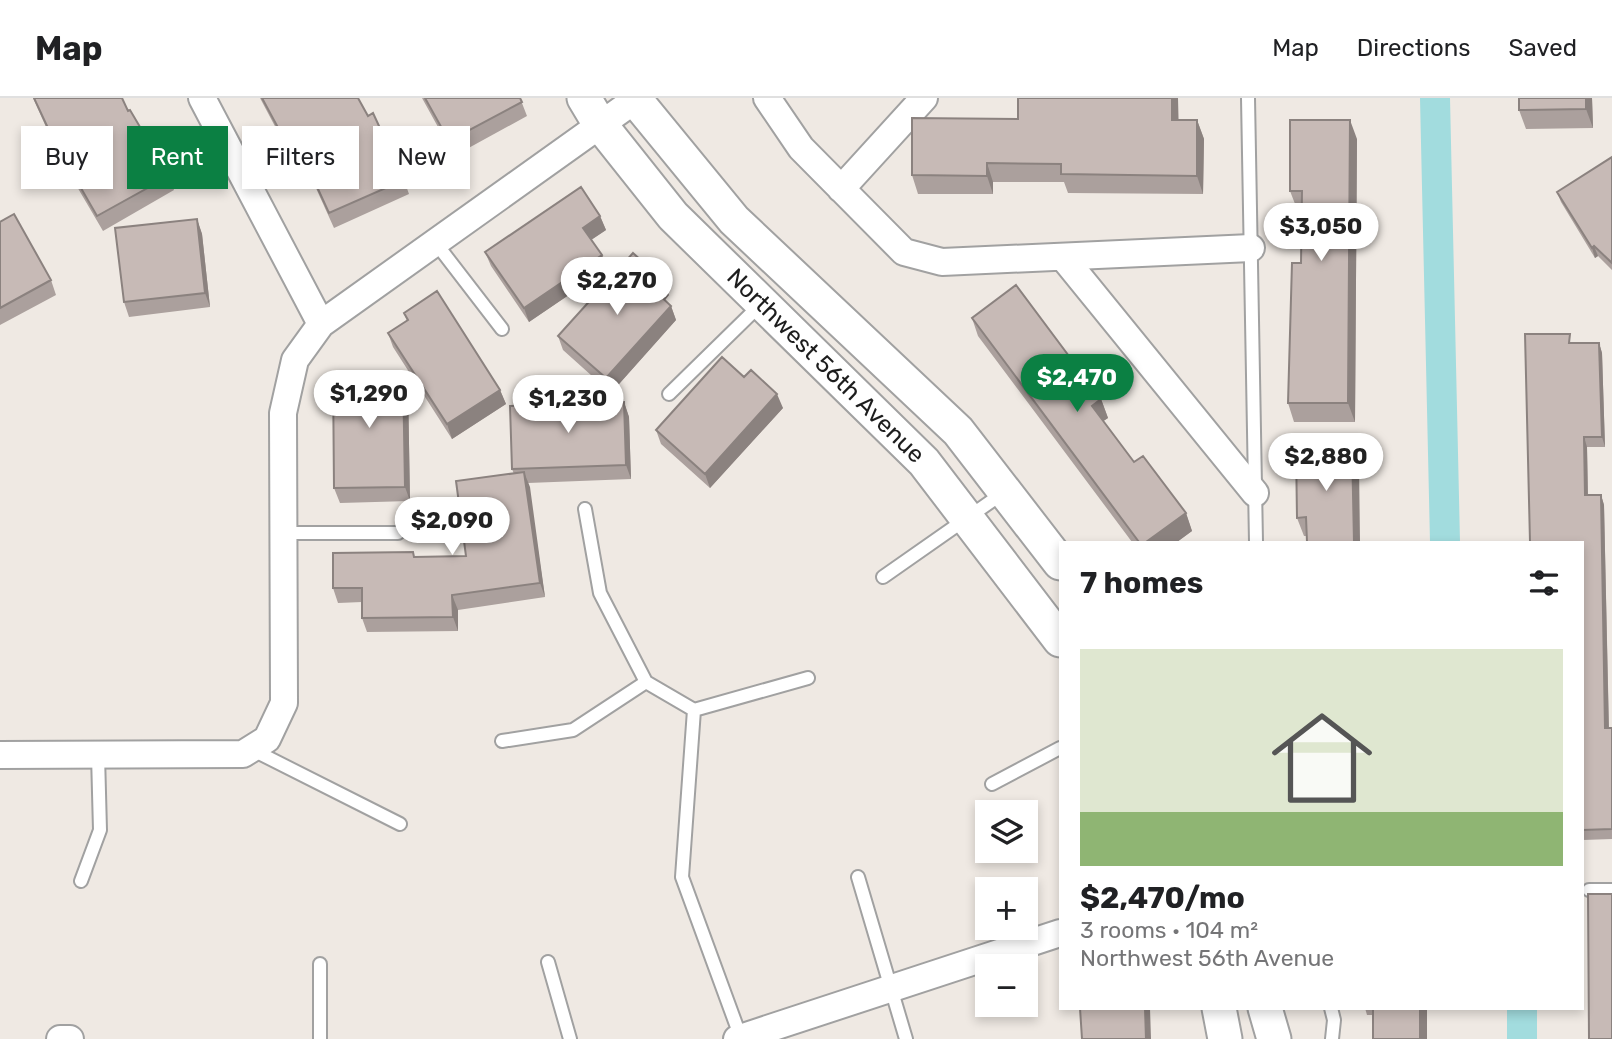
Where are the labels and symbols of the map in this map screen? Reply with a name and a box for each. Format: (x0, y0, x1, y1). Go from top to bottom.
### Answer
pin: $3,050 (1264, 204, 1378, 263)
pin: $2,270 (560, 258, 674, 317)
street label: Northwest 56th Avenue (721, 263, 930, 469)
pin: $2,470 (1020, 354, 1134, 414)
pin: $1,290 (312, 370, 426, 430)
pin: $1,230 (511, 376, 625, 435)
pin: $2,880 (1269, 434, 1383, 493)
pin: $2,090 (395, 498, 509, 557)

